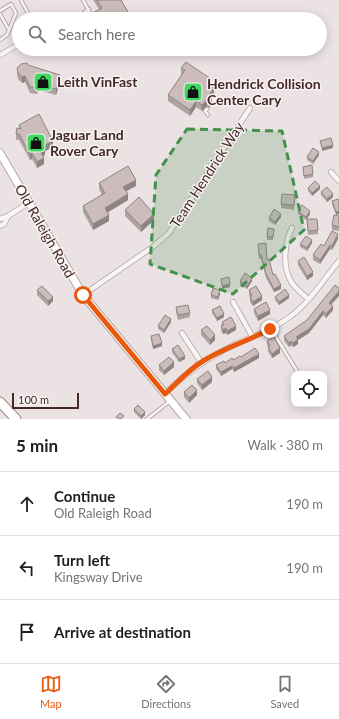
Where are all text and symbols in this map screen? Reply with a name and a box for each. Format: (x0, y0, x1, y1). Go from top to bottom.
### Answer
search box (12, 12, 327, 56)
icon: search (26, 23, 48, 45)
text: Search here (58, 25, 135, 43)
shop icon: Leith VinFast (32, 71, 54, 93)
place label: Leith VinFast (57, 73, 138, 90)
place label: Hendrick Collision Center Cary (207, 75, 321, 108)
shop icon: Hendrick Collision Center Cary (182, 81, 204, 103)
street label: Team Hendrick Way (166, 118, 248, 231)
place label: Jaguar Land Rover Cary (50, 126, 124, 159)
shop icon: Jaguar Land Rover Cary (25, 132, 47, 154)
street label: Old Raleigh Road (12, 181, 79, 281)
route start (74, 286, 92, 304)
route end (261, 320, 279, 338)
map controls (291, 371, 327, 407)
button: locate (291, 371, 327, 407)
scale bar (12, 391, 79, 410)
text: 100 m (18, 393, 49, 406)
text: 5 min (16, 435, 58, 456)
text: Walk · 380 m (247, 437, 323, 453)
text: Continue (54, 487, 115, 505)
icon: ahead (16, 493, 38, 515)
text: 190 m (286, 496, 323, 512)
text: Old Raleigh Road (54, 505, 152, 521)
text: Turn left (54, 551, 110, 569)
icon: left (16, 557, 38, 579)
text: 190 m (286, 560, 323, 576)
text: Kingsway Drive (54, 569, 143, 585)
icon: arrive (16, 621, 38, 643)
text: Arrive at destination (54, 623, 191, 641)
tab: Map (40, 673, 62, 710)
tab: Directions (141, 673, 191, 710)
tab: Saved (270, 673, 299, 710)

